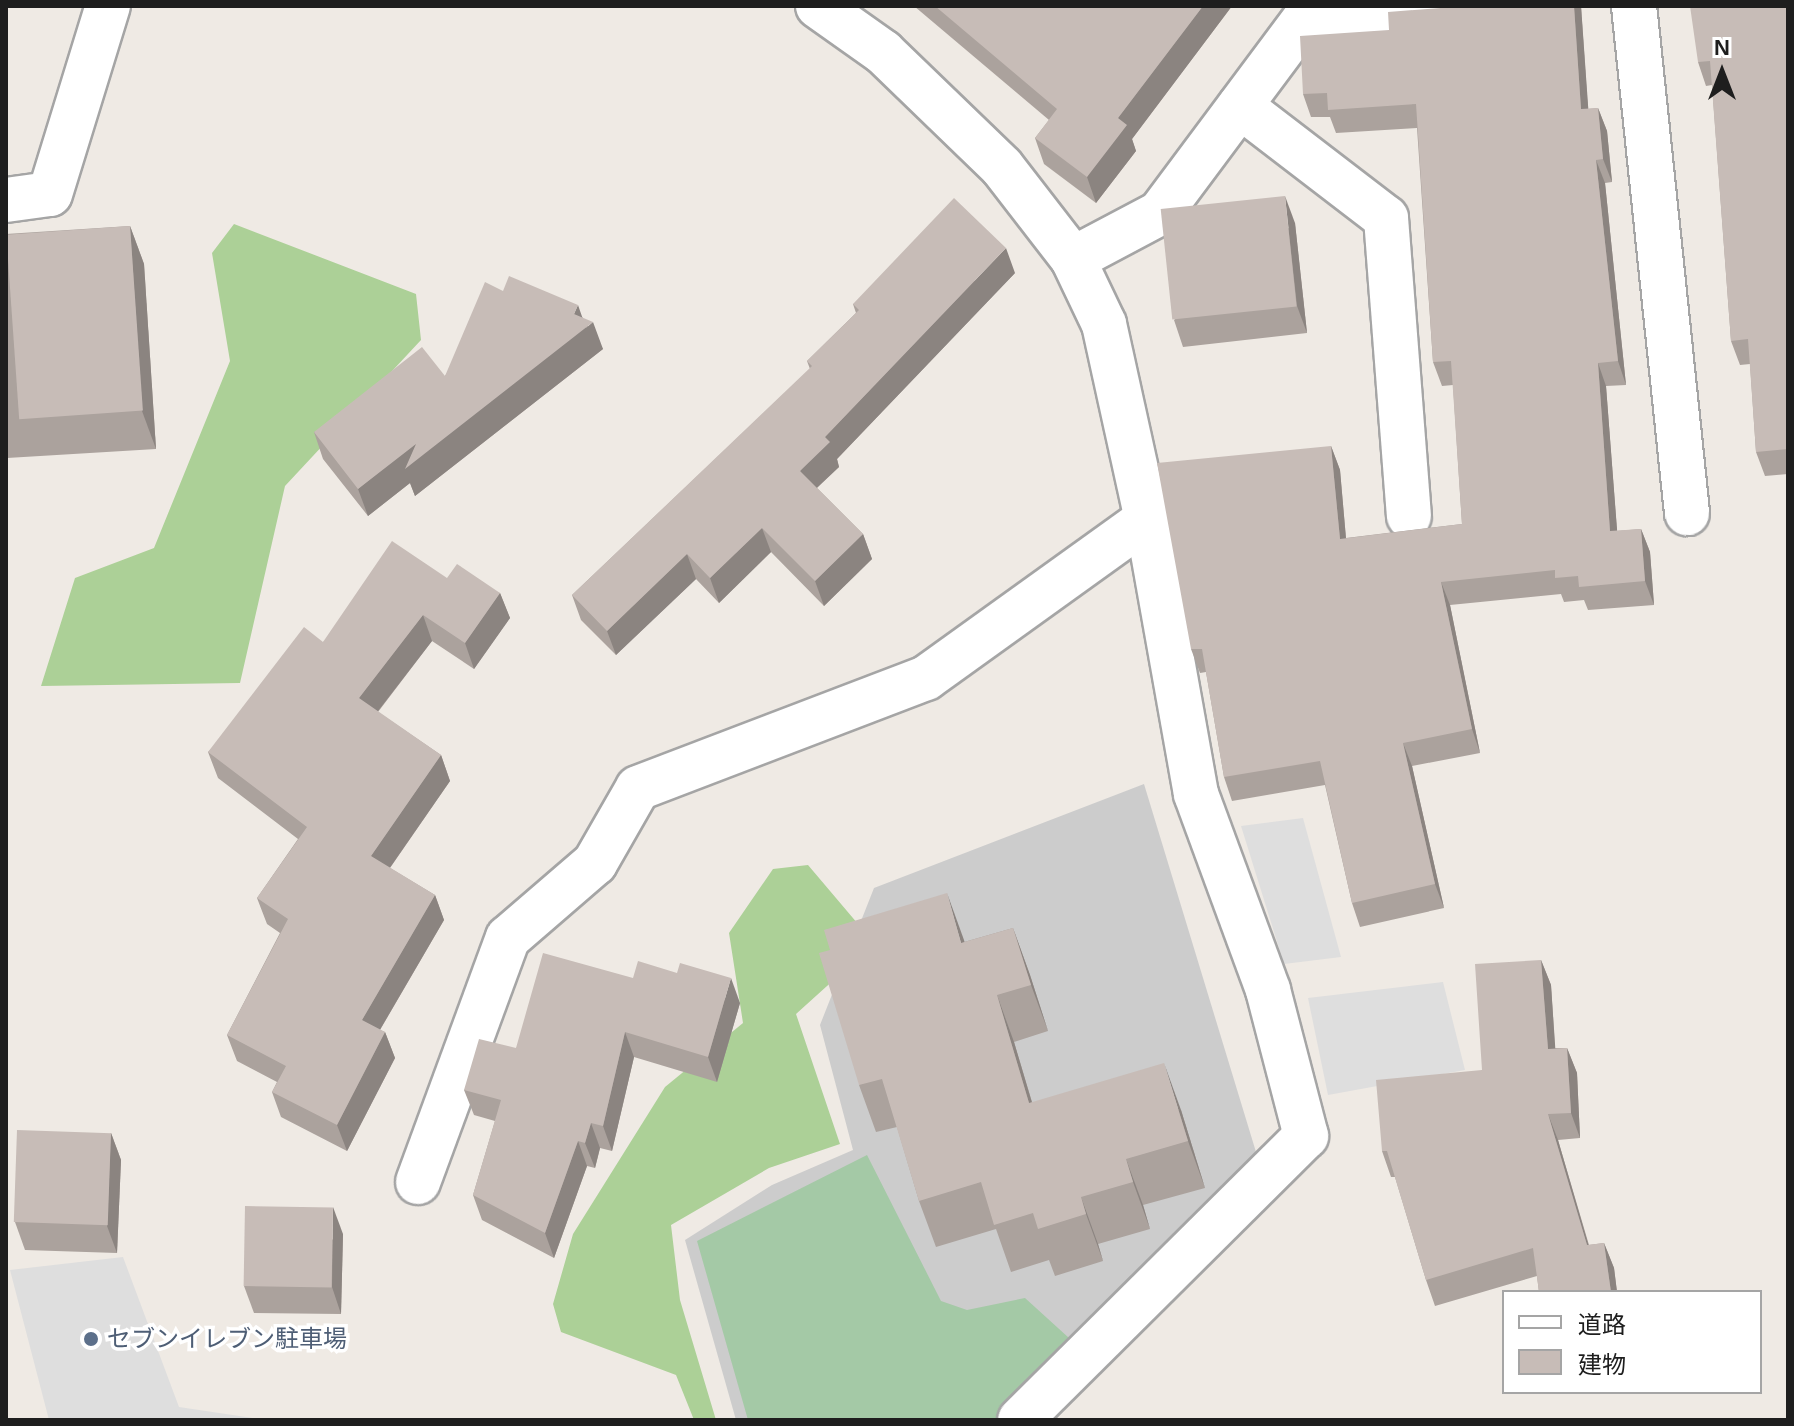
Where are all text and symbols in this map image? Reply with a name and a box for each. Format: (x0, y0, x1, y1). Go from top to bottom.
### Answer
north arrow (1682, 32, 1762, 112)
text: N (1714, 35, 1730, 60)
legend (1502, 1290, 1762, 1394)
text: 道路 (1578, 1311, 1626, 1338)
place label: セブンイレブン駐車場 (107, 1325, 347, 1353)
marker: セブンイレブン駐車場 (82, 1330, 100, 1348)
text: 建物 (1578, 1351, 1626, 1378)

